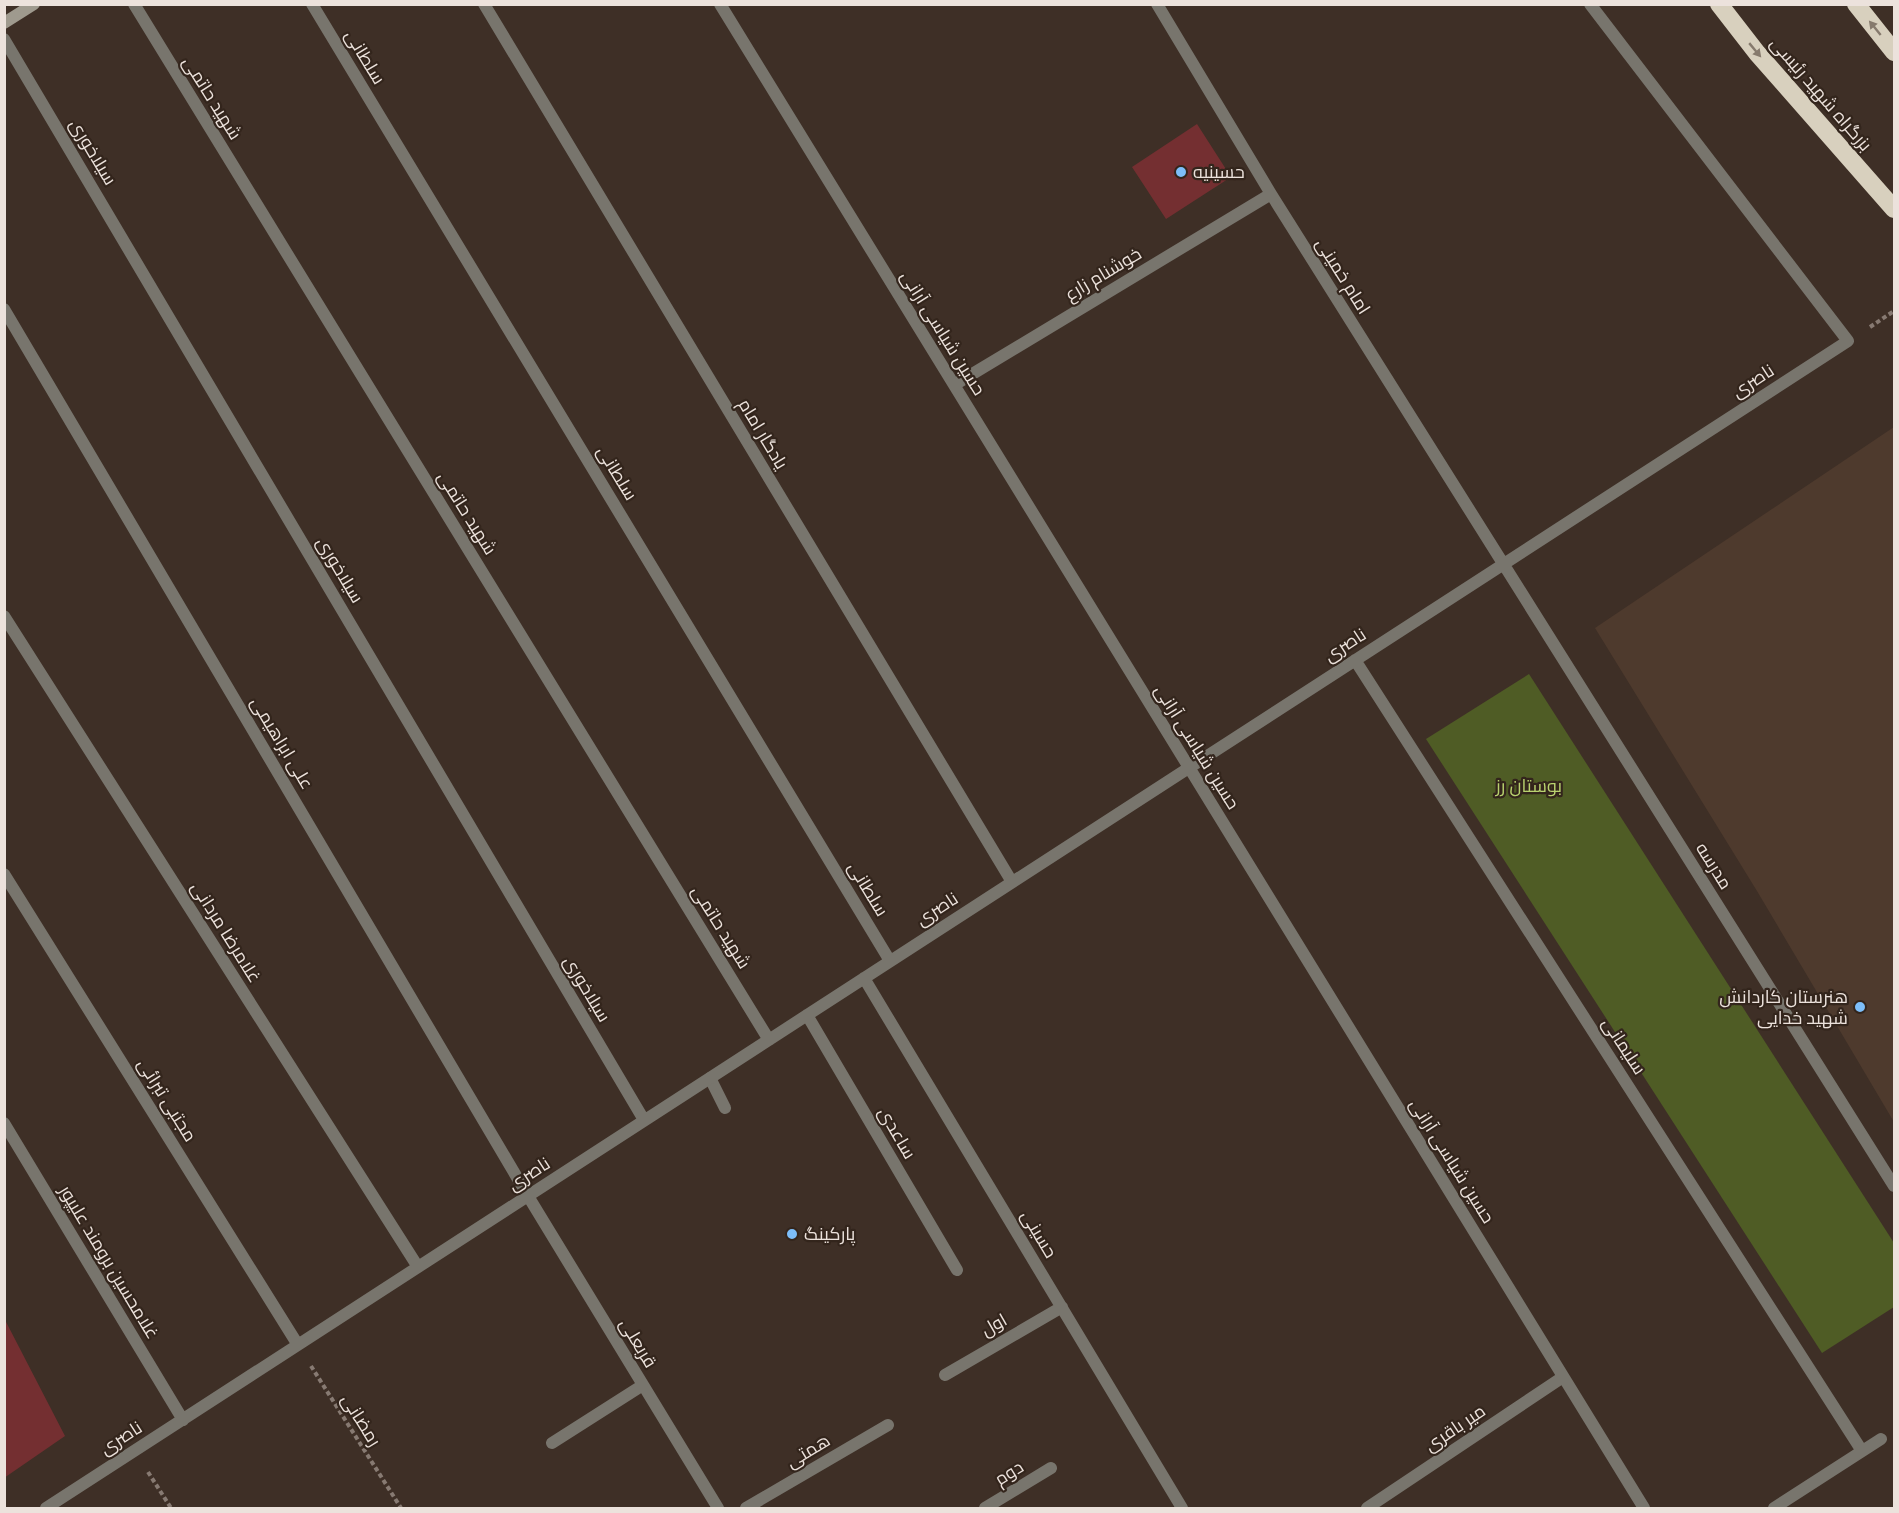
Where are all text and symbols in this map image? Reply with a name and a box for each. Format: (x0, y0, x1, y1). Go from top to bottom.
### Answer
one-way arrow (1869, 20, 1882, 36)
street label: سلطانی (340, 26, 390, 88)
street label: بزرگراه شهید رئیسی (1765, 32, 1877, 156)
one-way arrow (1749, 42, 1762, 58)
street label: شهید حاتمی (178, 52, 246, 144)
street label: سیلاخوری (65, 115, 121, 189)
place label: حسینیه (1193, 161, 1245, 182)
marker: حسینیه (1174, 165, 1188, 179)
street label: امام خمینی (1310, 234, 1375, 319)
street label: خوشنام زارع (1061, 243, 1146, 306)
street label: حسین شیاسی آرانی (896, 267, 990, 399)
street label: ناصری (1728, 359, 1778, 403)
street label: یادگار امام (733, 395, 793, 474)
street label: سلطانی (592, 442, 642, 504)
street label: شهید حاتمی (433, 467, 501, 559)
street label: سیلاخوری (312, 533, 368, 607)
street label: ناصری (1320, 623, 1370, 667)
street label: حسین شیاسی آرانی (1150, 681, 1244, 813)
street label: علی ابراهیمی (246, 693, 318, 793)
park label: بوستان رز (1495, 775, 1562, 797)
street label: مدرسه (1691, 838, 1737, 894)
street label: سلطانی (843, 858, 893, 920)
street label: غلامرضا مردانی (186, 877, 266, 987)
street label: شهید حاتمی (687, 881, 755, 973)
street label: ناصری (912, 887, 962, 931)
street label: سیلاخوری (559, 952, 615, 1026)
place label: هنرستان کاردانش شهید خدایی (1719, 986, 1848, 1029)
marker: هنرستان کاردانش شهید خدایی (1853, 1000, 1867, 1014)
street label: سلیمانی (1597, 1013, 1651, 1079)
street label: مجتبی تبرائی (133, 1054, 201, 1146)
street label: حسین شیاسی آرانی (1405, 1095, 1499, 1227)
street label: ساعدی (873, 1103, 921, 1163)
street label: ناصری (504, 1152, 554, 1196)
street label: غلامحسین برومند علیپور (54, 1180, 164, 1343)
street label: حسینی (1016, 1206, 1062, 1262)
place label: پارکینگ (804, 1223, 856, 1246)
marker: پارکینگ (785, 1227, 799, 1241)
street label: اول (977, 1309, 1011, 1341)
street label: قربعلی (615, 1314, 661, 1372)
street label: رمضانی (336, 1390, 386, 1450)
street label: میر باقری (1420, 1400, 1490, 1456)
street label: ناصری (96, 1416, 146, 1460)
street label: همتی (782, 1429, 834, 1473)
street label: دوم (991, 1456, 1028, 1491)

